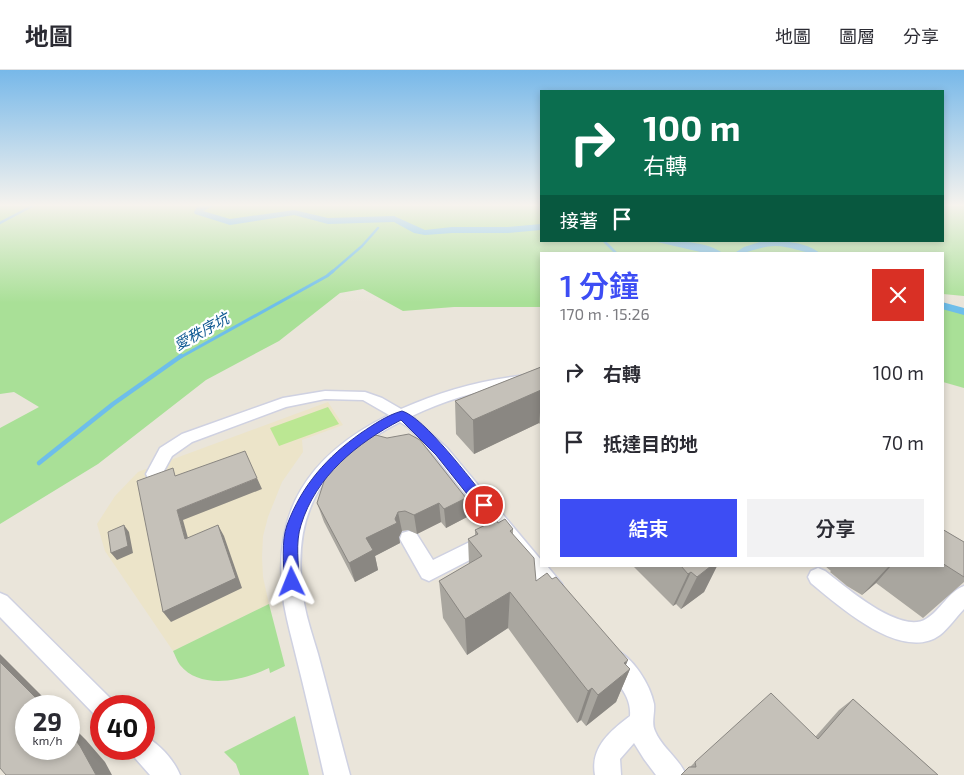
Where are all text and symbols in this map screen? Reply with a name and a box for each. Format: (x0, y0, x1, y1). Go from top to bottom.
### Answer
text: 地圖 (25, 21, 73, 50)
text: 地圖 (775, 25, 811, 47)
text: 圖層 (839, 25, 875, 47)
text: 分享 (903, 25, 939, 47)
text: 100 m (643, 106, 741, 148)
icon: right (560, 110, 625, 175)
text: 右轉 (643, 152, 687, 178)
icon: arrive (608, 205, 636, 233)
text: 接著 (560, 209, 598, 232)
text: 1 分鐘 (560, 267, 639, 303)
button: close (872, 269, 924, 321)
text: 170 m · 15:26 (560, 304, 650, 323)
water label: 愛秩序坑 (170, 308, 233, 353)
icon: right (560, 358, 588, 386)
text: 100 m (873, 361, 924, 384)
text: 右轉 (603, 362, 641, 385)
icon: arrive (560, 428, 588, 456)
text: 70 m (882, 431, 924, 454)
text: 抵達目的地 (603, 432, 698, 455)
pin (463, 484, 505, 526)
icon: arrive (470, 491, 498, 519)
button: 結束 (560, 499, 737, 557)
button: 分享 (747, 499, 924, 557)
position arrow (265, 555, 317, 607)
speed limit sign: 40 (90, 695, 155, 760)
text: 29 (33, 706, 62, 736)
text: km/h (33, 733, 62, 747)

